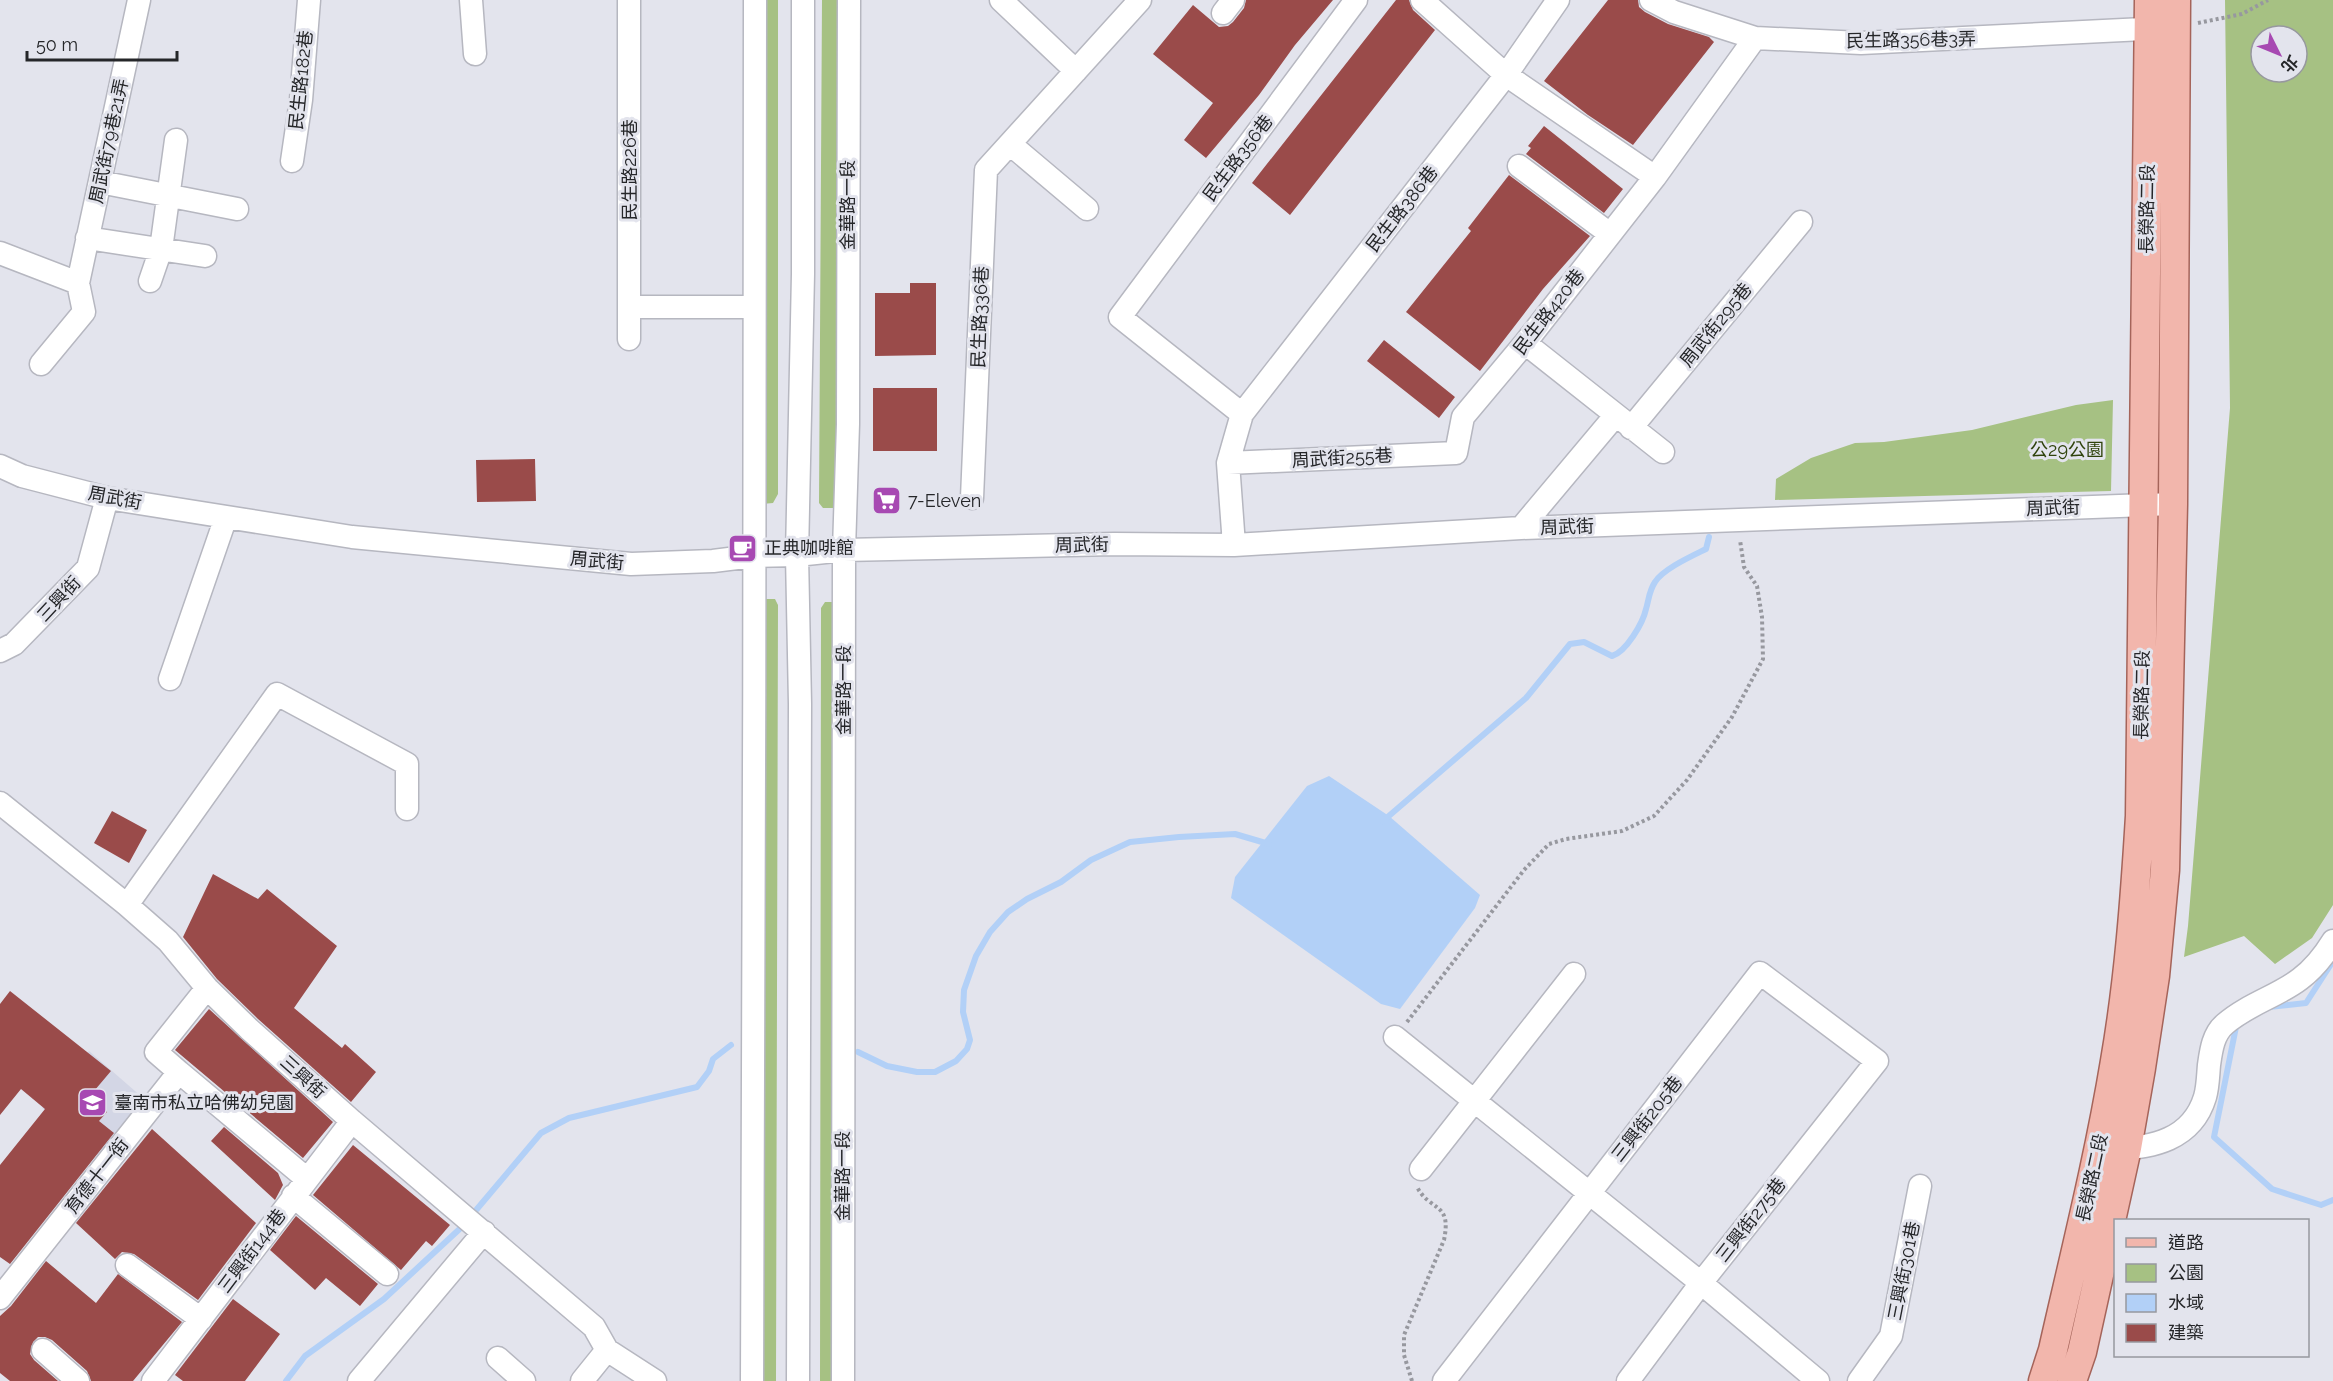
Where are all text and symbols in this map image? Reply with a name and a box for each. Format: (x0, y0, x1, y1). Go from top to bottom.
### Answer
scale bar (27, 24, 177, 62)
north arrow (2249, 24, 2309, 84)
street label: 民生路356巷3弄 (1846, 28, 1976, 51)
street label: 民生路182巷 (285, 29, 316, 131)
text: 50 m (36, 34, 78, 55)
text: 北 (2277, 52, 2302, 76)
street label: 周武街79巷21弄 (85, 76, 132, 205)
street label: 民生路356巷 (1198, 111, 1277, 205)
street label: 民生路226巷 (619, 119, 640, 221)
street label: 金華路一段 (837, 160, 858, 250)
street label: 民生路386巷 (1362, 162, 1442, 256)
street label: 長榮路二段 (2135, 164, 2158, 254)
street label: 民生路420巷 (1509, 265, 1588, 358)
street label: 民生路336巷 (967, 266, 992, 368)
street label: 周武街295巷 (1675, 279, 1756, 371)
park label: 公29公園 (2030, 439, 2104, 460)
street label: 周武街255巷 (1291, 444, 1393, 471)
street label: 周武街 (87, 482, 144, 513)
supermarket icon: 7-Eleven (871, 485, 903, 517)
place label: 7-Eleven (908, 490, 981, 511)
street label: 周武街 (2026, 496, 2080, 519)
street label: 周武街 (1540, 515, 1594, 538)
cafe icon: 正典咖啡館 (727, 532, 759, 564)
street label: 周武街 (1055, 534, 1109, 555)
place label: 正典咖啡館 (764, 537, 854, 558)
street label: 周武街 (569, 548, 625, 573)
street label: 三興街 (33, 572, 85, 626)
street label: 金華路一段 (833, 645, 854, 735)
street label: 長榮路二段 (2130, 650, 2153, 740)
street label: 三興街 (276, 1051, 330, 1102)
street label: 三興街205巷 (1607, 1072, 1686, 1165)
school or university icon: 臺南市私立哈佛幼兒園 (77, 1087, 109, 1119)
place label: 臺南市私立哈佛幼兒園 (114, 1092, 294, 1113)
street label: 金華路一段 (832, 1131, 853, 1221)
street label: 長榮路二段 (2072, 1132, 2111, 1224)
street label: 育德十一街 (61, 1134, 133, 1218)
street label: 三興街275巷 (1711, 1174, 1790, 1266)
street label: 三興街144巷 (213, 1205, 290, 1297)
legend (2114, 1219, 2309, 1357)
street label: 三興街301巷 (1884, 1220, 1923, 1322)
text: 道路 (2168, 1232, 2204, 1253)
text: 公園 (2168, 1262, 2204, 1283)
text: 水域 (2168, 1292, 2204, 1313)
text: 建築 (2168, 1322, 2204, 1343)

